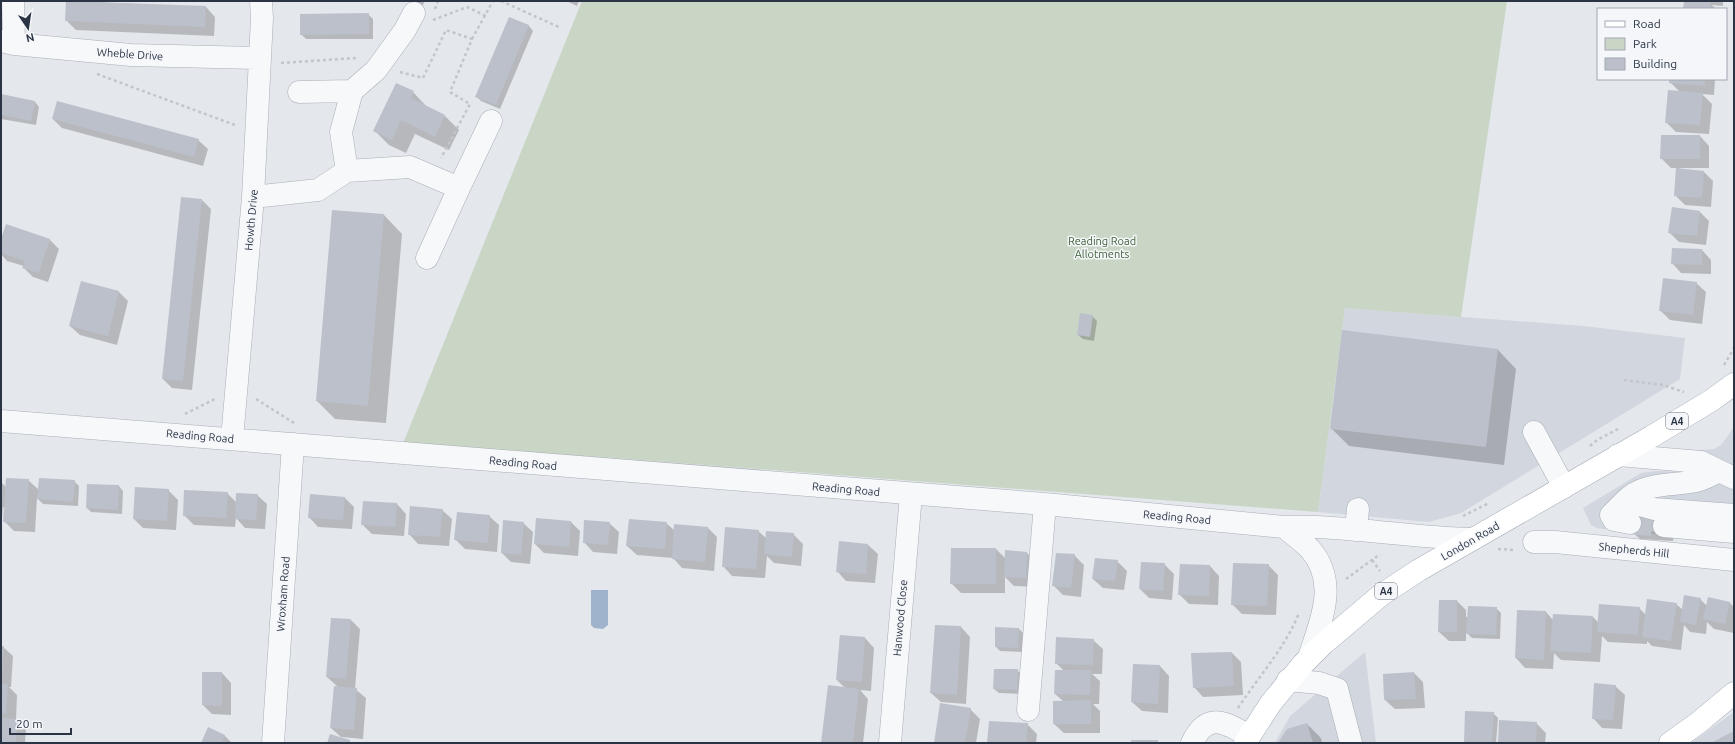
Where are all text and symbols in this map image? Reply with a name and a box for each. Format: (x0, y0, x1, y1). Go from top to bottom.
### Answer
north arrow (8, 8, 48, 48)
legend (1597, 8, 1727, 80)
text: Road (1633, 17, 1661, 30)
text: N (25, 31, 36, 45)
text: Park (1633, 37, 1657, 50)
street label: Wheble Drive (96, 46, 164, 62)
text: Building (1633, 57, 1677, 70)
street label: Howth Drive (242, 189, 260, 251)
park label: Reading Road Allotments (1068, 235, 1136, 260)
road number: A4 (1666, 413, 1688, 429)
street label: Reading Road (166, 427, 234, 445)
street label: Reading Road (489, 454, 557, 472)
street label: Reading Road (812, 480, 880, 498)
street label: Reading Road (1143, 508, 1211, 526)
street label: London Road (1439, 519, 1501, 563)
street label: Shepherds Hill (1598, 540, 1670, 560)
street label: Wroxham Road (274, 556, 292, 632)
street label: Hanwood Close (891, 579, 909, 657)
road number: A4 (1375, 583, 1397, 599)
scale bar (10, 710, 71, 736)
text: 20 m (16, 717, 43, 730)

